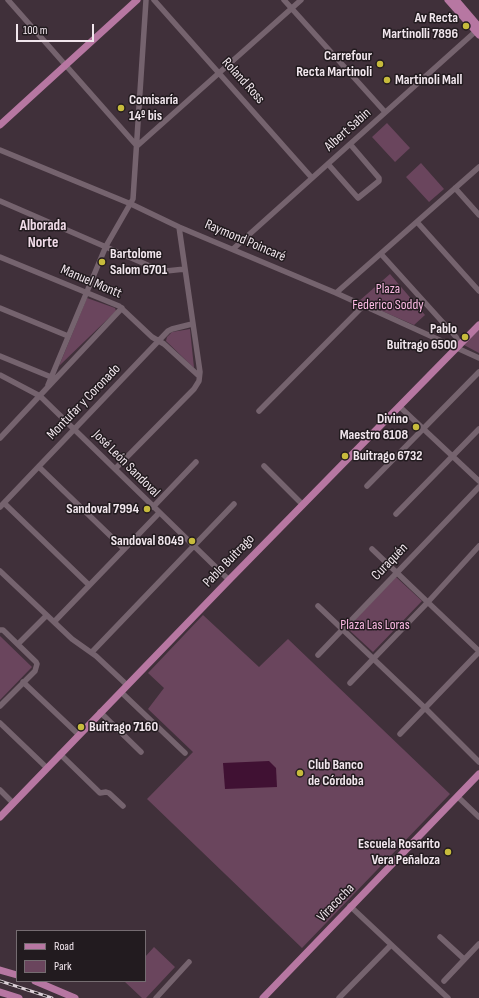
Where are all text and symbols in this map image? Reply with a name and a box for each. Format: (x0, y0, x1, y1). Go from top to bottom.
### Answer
place label: Av Recta Martinolli 7896 (382, 10, 458, 42)
scale bar (18, 16, 96, 42)
marker: Av Recta Martinolli 7896 (461, 21, 471, 31)
text: 100 m (23, 23, 48, 38)
place label: Carrefour Recta Martinoli (296, 48, 372, 80)
street label: Roland Ross (218, 55, 268, 107)
marker: Carrefour Recta Martinoli (375, 59, 385, 69)
place label: Martinoli Mall (395, 72, 462, 88)
marker: Martinoli Mall (382, 75, 392, 85)
place label: Comisaría 14º bis (129, 92, 178, 124)
marker: Comisaría 14º bis (116, 103, 126, 113)
street label: Albert Sabin (321, 105, 375, 155)
street label: Raymond Poincaré (202, 216, 288, 266)
district label: Alborada Norte (20, 217, 66, 252)
place label: Bartolome Salom 6701 (110, 246, 167, 278)
marker: Bartolome Salom 6701 (97, 257, 107, 267)
street label: Manuel Montt (58, 262, 124, 302)
park label: Plaza Federico Soddy (352, 281, 424, 314)
place label: Pablo Buitrago 6500 (387, 321, 457, 354)
marker: Pablo Buitrago 6500 (460, 332, 470, 342)
street label: Montufar y Coronado (44, 361, 124, 443)
place label: Divino Maestro 8108 (340, 411, 408, 444)
marker: Divino Maestro 8108 (411, 422, 421, 432)
street label: José León Sandoval (89, 427, 163, 501)
place label: Buitrago 6732 (353, 448, 422, 464)
marker: Buitrago 6732 (340, 451, 350, 461)
place label: Sandoval 7994 (66, 501, 139, 517)
marker: Sandoval 7994 (142, 504, 152, 514)
street label: Pablo Buitrago (200, 531, 258, 591)
place label: Sandoval 8049 (111, 533, 184, 549)
marker: Sandoval 8049 (187, 536, 197, 546)
street label: Curaquén (368, 540, 412, 584)
park label: Plaza Las Loras (340, 617, 410, 633)
place label: Buitrago 7160 (89, 719, 158, 735)
marker: Buitrago 7160 (76, 722, 86, 732)
place label: Club Banco de Córdoba (308, 757, 364, 790)
marker: Club Banco de Córdoba (295, 768, 305, 778)
place label: Escuela Rosarito Vera Peñaloza (358, 836, 440, 868)
marker: Escuela Rosarito Vera Peñaloza (443, 847, 453, 857)
street label: Viracocha (314, 880, 358, 926)
legend (16, 930, 146, 982)
text: Road (54, 939, 74, 954)
text: Park (54, 959, 72, 974)

